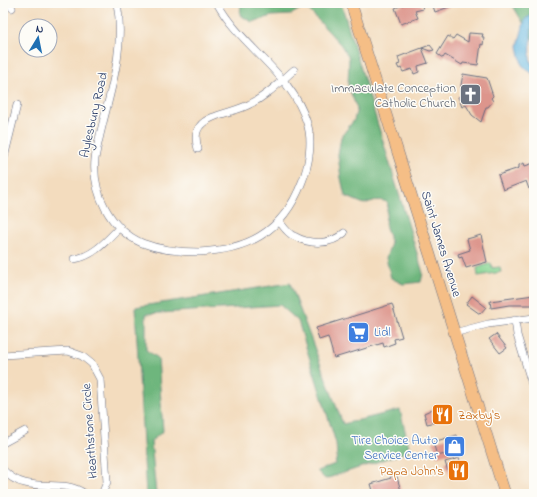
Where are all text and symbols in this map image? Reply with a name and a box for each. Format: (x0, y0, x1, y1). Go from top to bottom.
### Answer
north arrow (18, 18, 58, 58)
text: N (35, 21, 45, 38)
street label: Aylesbury Road (75, 70, 114, 160)
place label: Immaculate Conception Catholic Church (331, 79, 456, 113)
church icon: Immaculate Conception Catholic Church (458, 82, 484, 108)
street label: Saint James Avenue (416, 189, 466, 299)
supermarket icon: Lidl (346, 319, 372, 345)
place label: Lidl (374, 323, 391, 342)
street label: Hearthstone Circle (77, 383, 103, 479)
restaurant icon: Zaxby's (429, 402, 455, 428)
place label: Zaxby's (458, 406, 501, 426)
place label: Tire Choice Auto Service Center (351, 431, 439, 465)
shop icon: Tire Choice Auto Service Center (441, 434, 467, 460)
restaurant icon: Papa John's (446, 458, 472, 484)
place label: Papa John's (380, 462, 444, 481)

